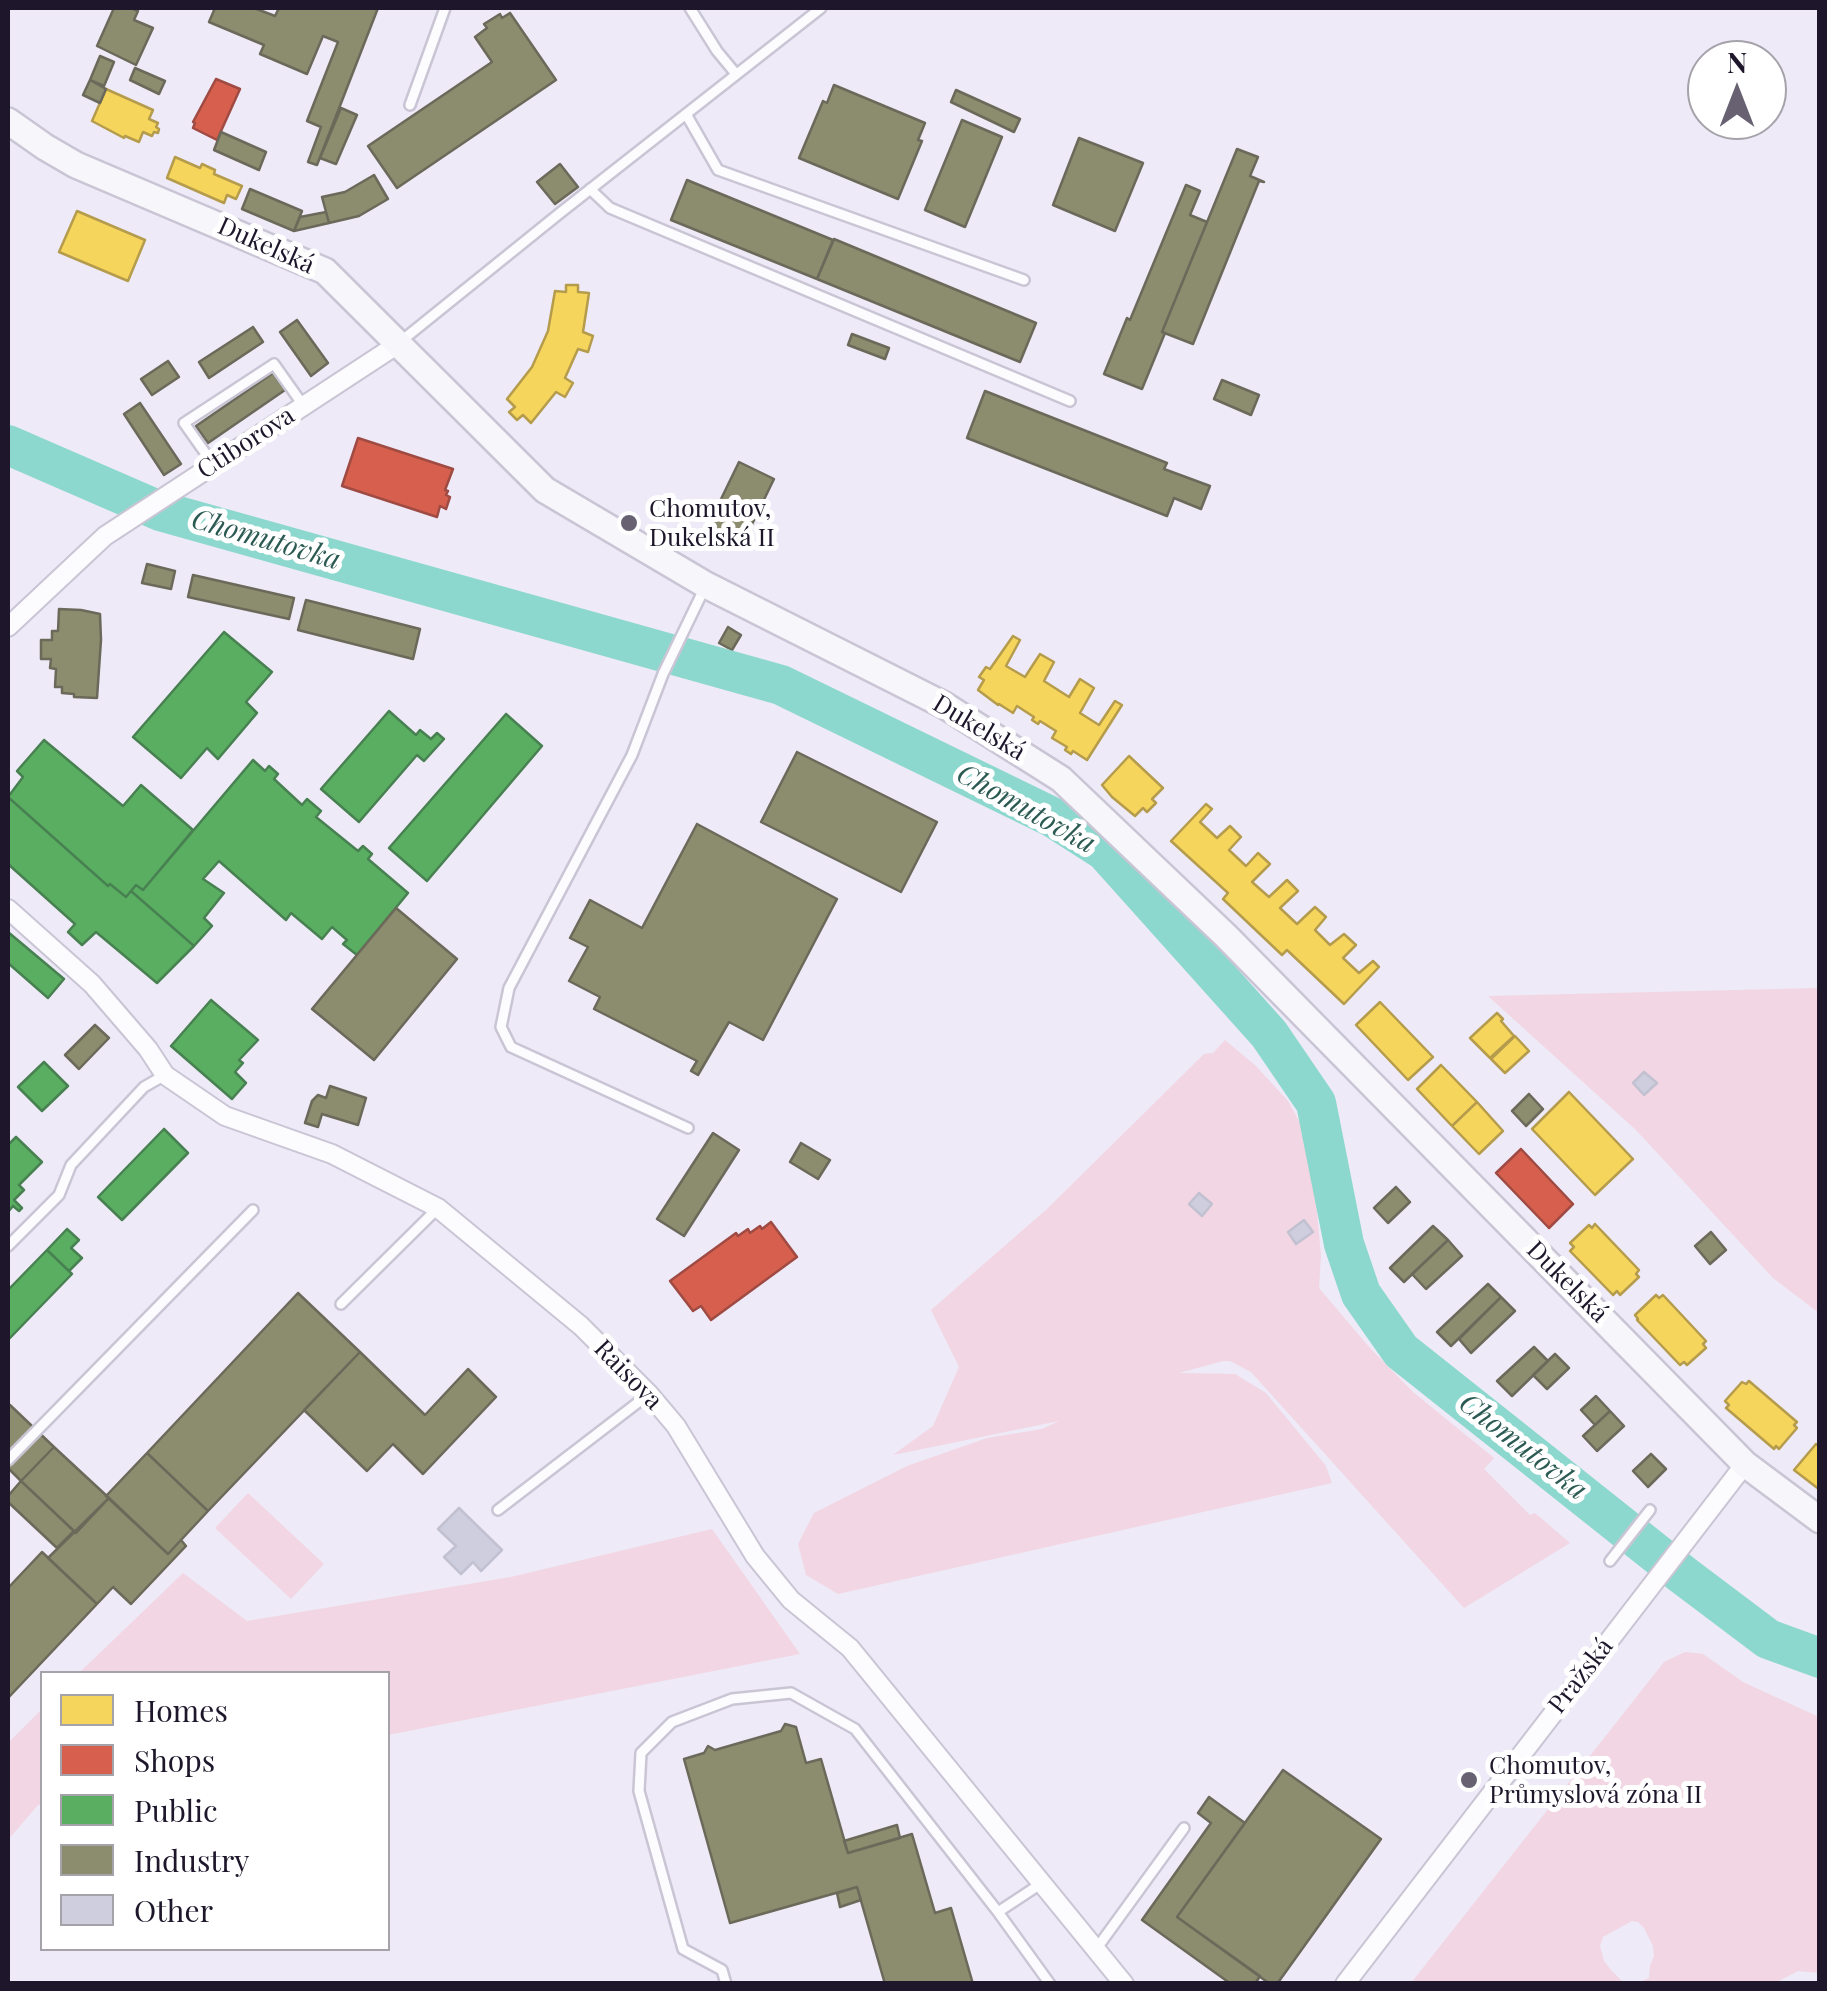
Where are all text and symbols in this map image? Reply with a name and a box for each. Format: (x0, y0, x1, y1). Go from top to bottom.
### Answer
north arrow (1687, 40, 1787, 140)
text: N (1727, 43, 1747, 80)
street label: Dukelská (213, 211, 319, 281)
street label: Ctiborova (192, 401, 300, 485)
place label: Chomutov, Dukelská II (649, 494, 775, 553)
water label: Chomutovka (188, 503, 344, 577)
marker: Chomutov, Dukelská II (618, 512, 640, 534)
street label: Dukelská (927, 689, 1031, 767)
water label: Chomutovka (951, 757, 1101, 861)
street label: Dukelská (1520, 1235, 1614, 1329)
street label: Raisova (588, 1334, 668, 1416)
water label: Chomutovka (1452, 1387, 1594, 1507)
street label: Pražská (1542, 1632, 1620, 1720)
legend (40, 1671, 390, 1951)
text: Homes (134, 1690, 228, 1730)
text: Shops (134, 1740, 215, 1780)
place label: Chomutov, Průmyslová zóna II (1489, 1751, 1702, 1810)
marker: Chomutov, Průmyslová zóna II (1458, 1769, 1480, 1791)
text: Public (134, 1790, 218, 1830)
text: Industry (134, 1840, 249, 1880)
text: Other (134, 1890, 213, 1930)

